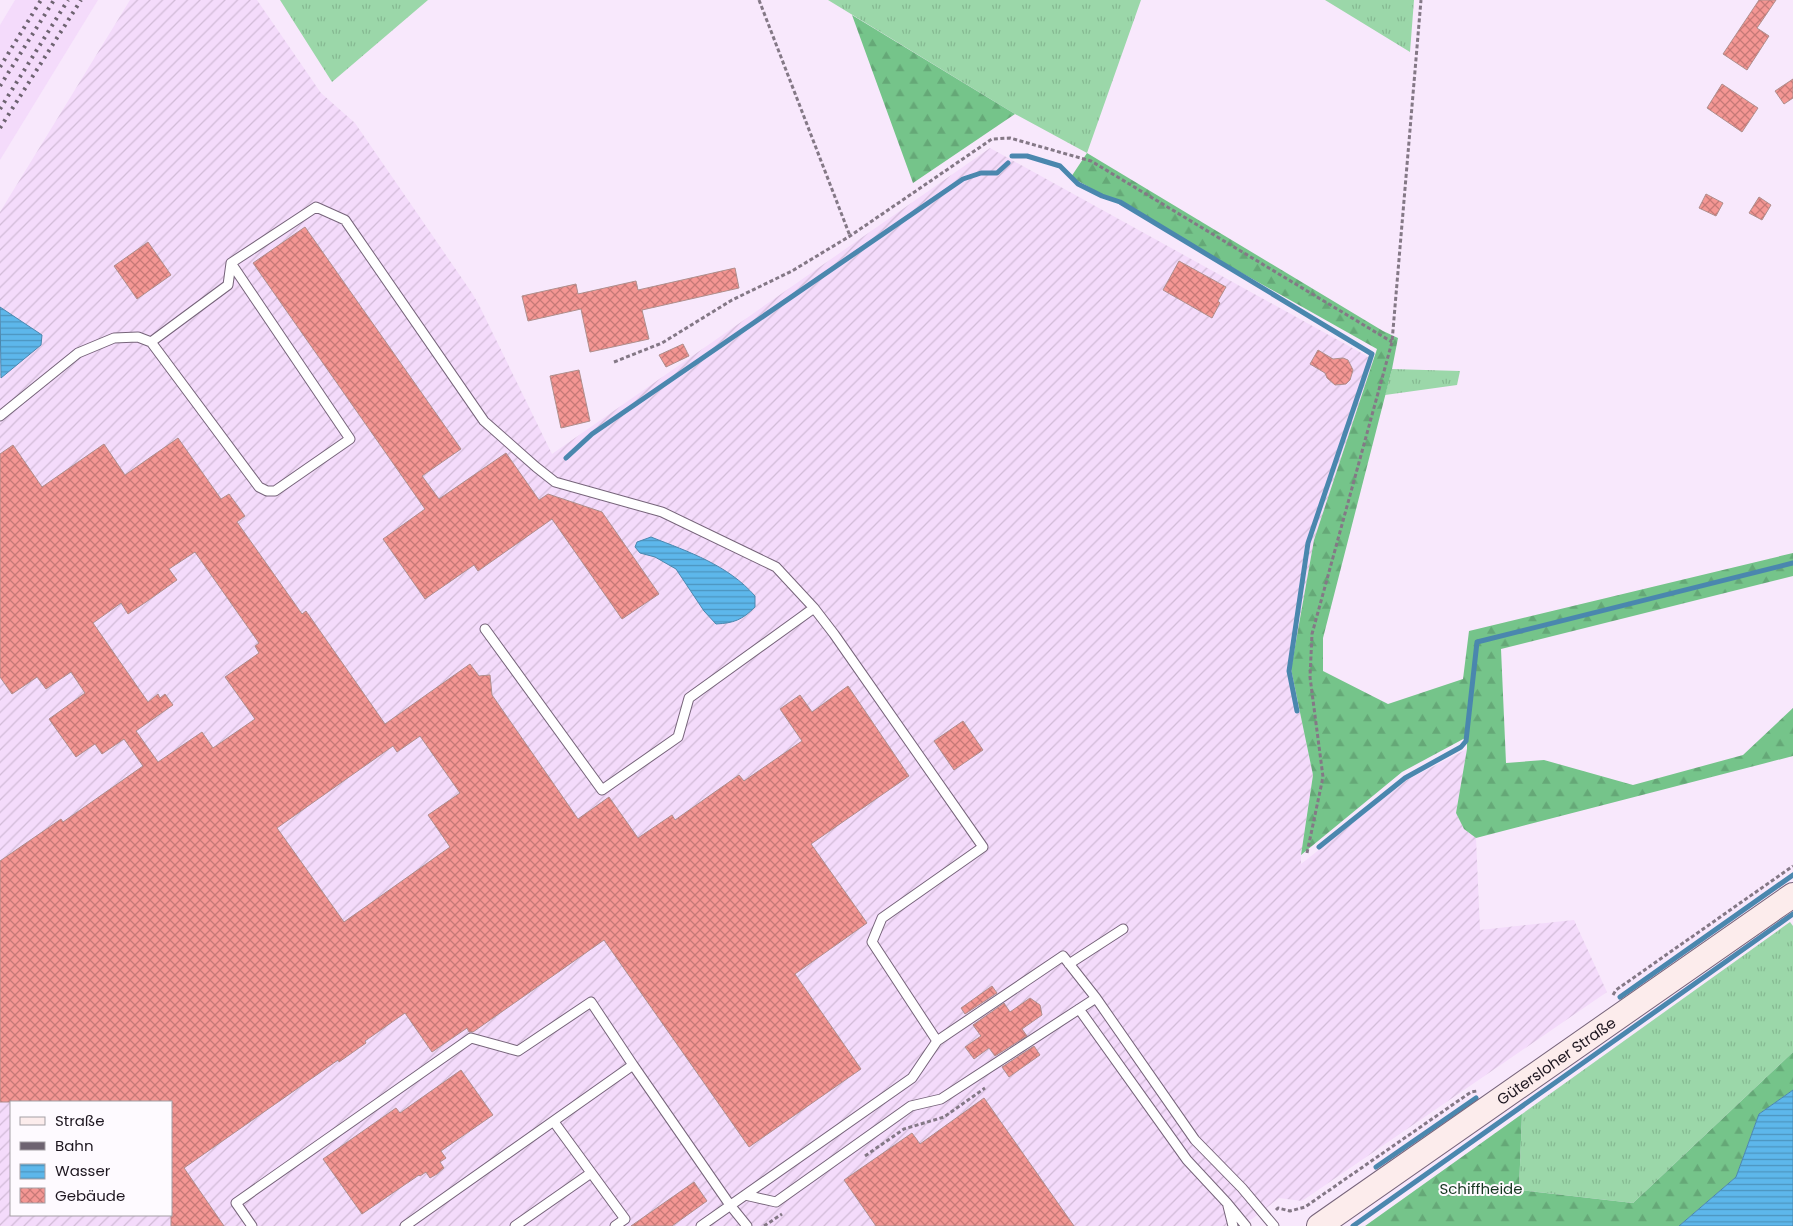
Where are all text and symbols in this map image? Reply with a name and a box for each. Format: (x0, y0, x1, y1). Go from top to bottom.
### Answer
street label: Gütersloher Straße (1492, 1012, 1620, 1109)
legend (10, 1101, 172, 1216)
text: Straße (55, 1110, 105, 1131)
text: Bahn (55, 1135, 94, 1156)
text: Wasser (55, 1160, 111, 1181)
park label: Schiffheide (1439, 1178, 1523, 1199)
text: Gebäude (55, 1185, 125, 1206)

